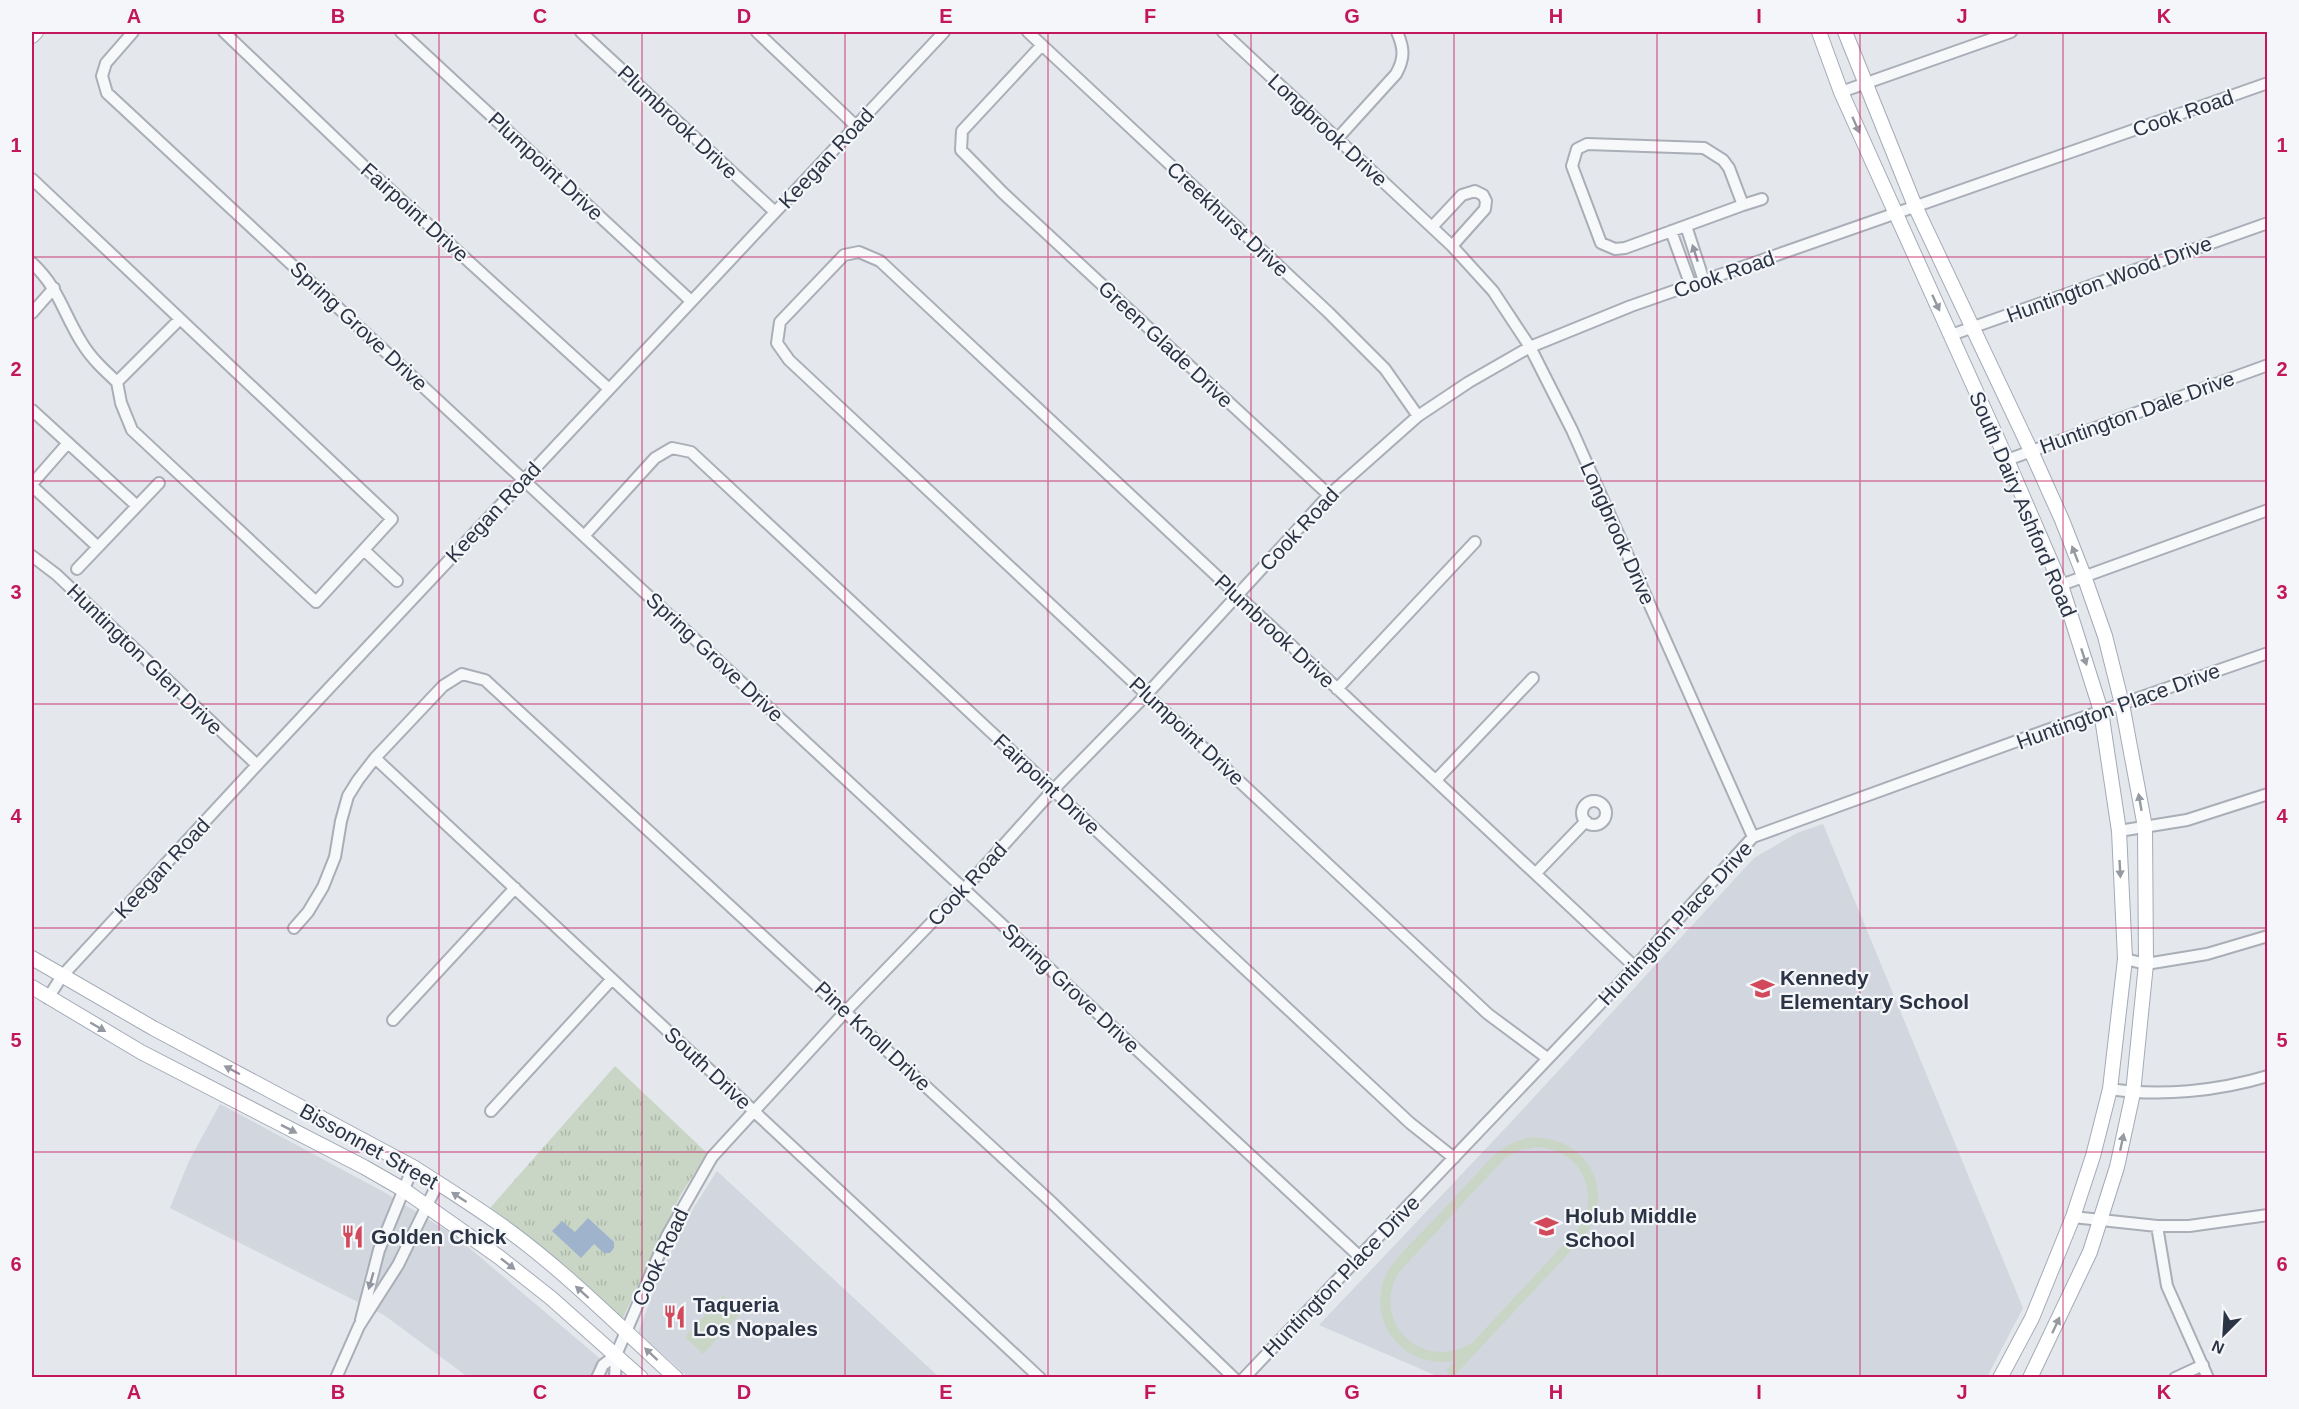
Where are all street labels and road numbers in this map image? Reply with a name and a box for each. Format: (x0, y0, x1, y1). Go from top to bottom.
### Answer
street label: Plumbrook Drive (613, 61, 743, 183)
street label: Longbrook Drive (1264, 69, 1392, 191)
street label: Cook Road (2130, 85, 2236, 141)
street label: Keegan Road (774, 103, 878, 213)
street label: Plumpoint Drive (484, 107, 608, 225)
street label: Creekhurst Drive (1163, 157, 1293, 281)
street label: Fairpoint Drive (357, 158, 473, 266)
street label: Huntington Wood Drive (2003, 231, 2215, 327)
street label: Cook Road (1671, 246, 1777, 302)
street label: Spring Grove Drive (286, 257, 432, 395)
street label: Green Glade Drive (1094, 276, 1238, 412)
street label: Huntington Dale Drive (2037, 366, 2237, 458)
street label: South Dairy Ashford Road (1965, 388, 2081, 620)
street label: Keegan Road (441, 457, 545, 567)
street label: Longbrook Drive (1576, 458, 1660, 608)
street label: Cook Road (1255, 483, 1343, 575)
street label: Plumbrook Drive (1210, 570, 1340, 692)
street label: Huntington Glen Drive (63, 579, 227, 739)
street label: Spring Grove Drive (642, 588, 788, 726)
street label: Huntington Place Drive (2013, 658, 2223, 754)
street label: Plumpoint Drive (1125, 672, 1249, 790)
street label: Fairpoint Drive (989, 729, 1105, 839)
street label: Keegan Road (110, 813, 214, 923)
street label: Huntington Place Drive (1593, 837, 1757, 1009)
street label: Cook Road (923, 838, 1011, 930)
street label: Spring Grove Drive (998, 919, 1144, 1057)
street label: Pine Knoll Drive (811, 977, 935, 1095)
street label: South Drive (660, 1022, 756, 1114)
street label: Bissonnet Street (296, 1099, 442, 1193)
street label: Huntington Place Drive (1258, 1191, 1424, 1361)
street label: Cook Road (627, 1205, 693, 1309)

